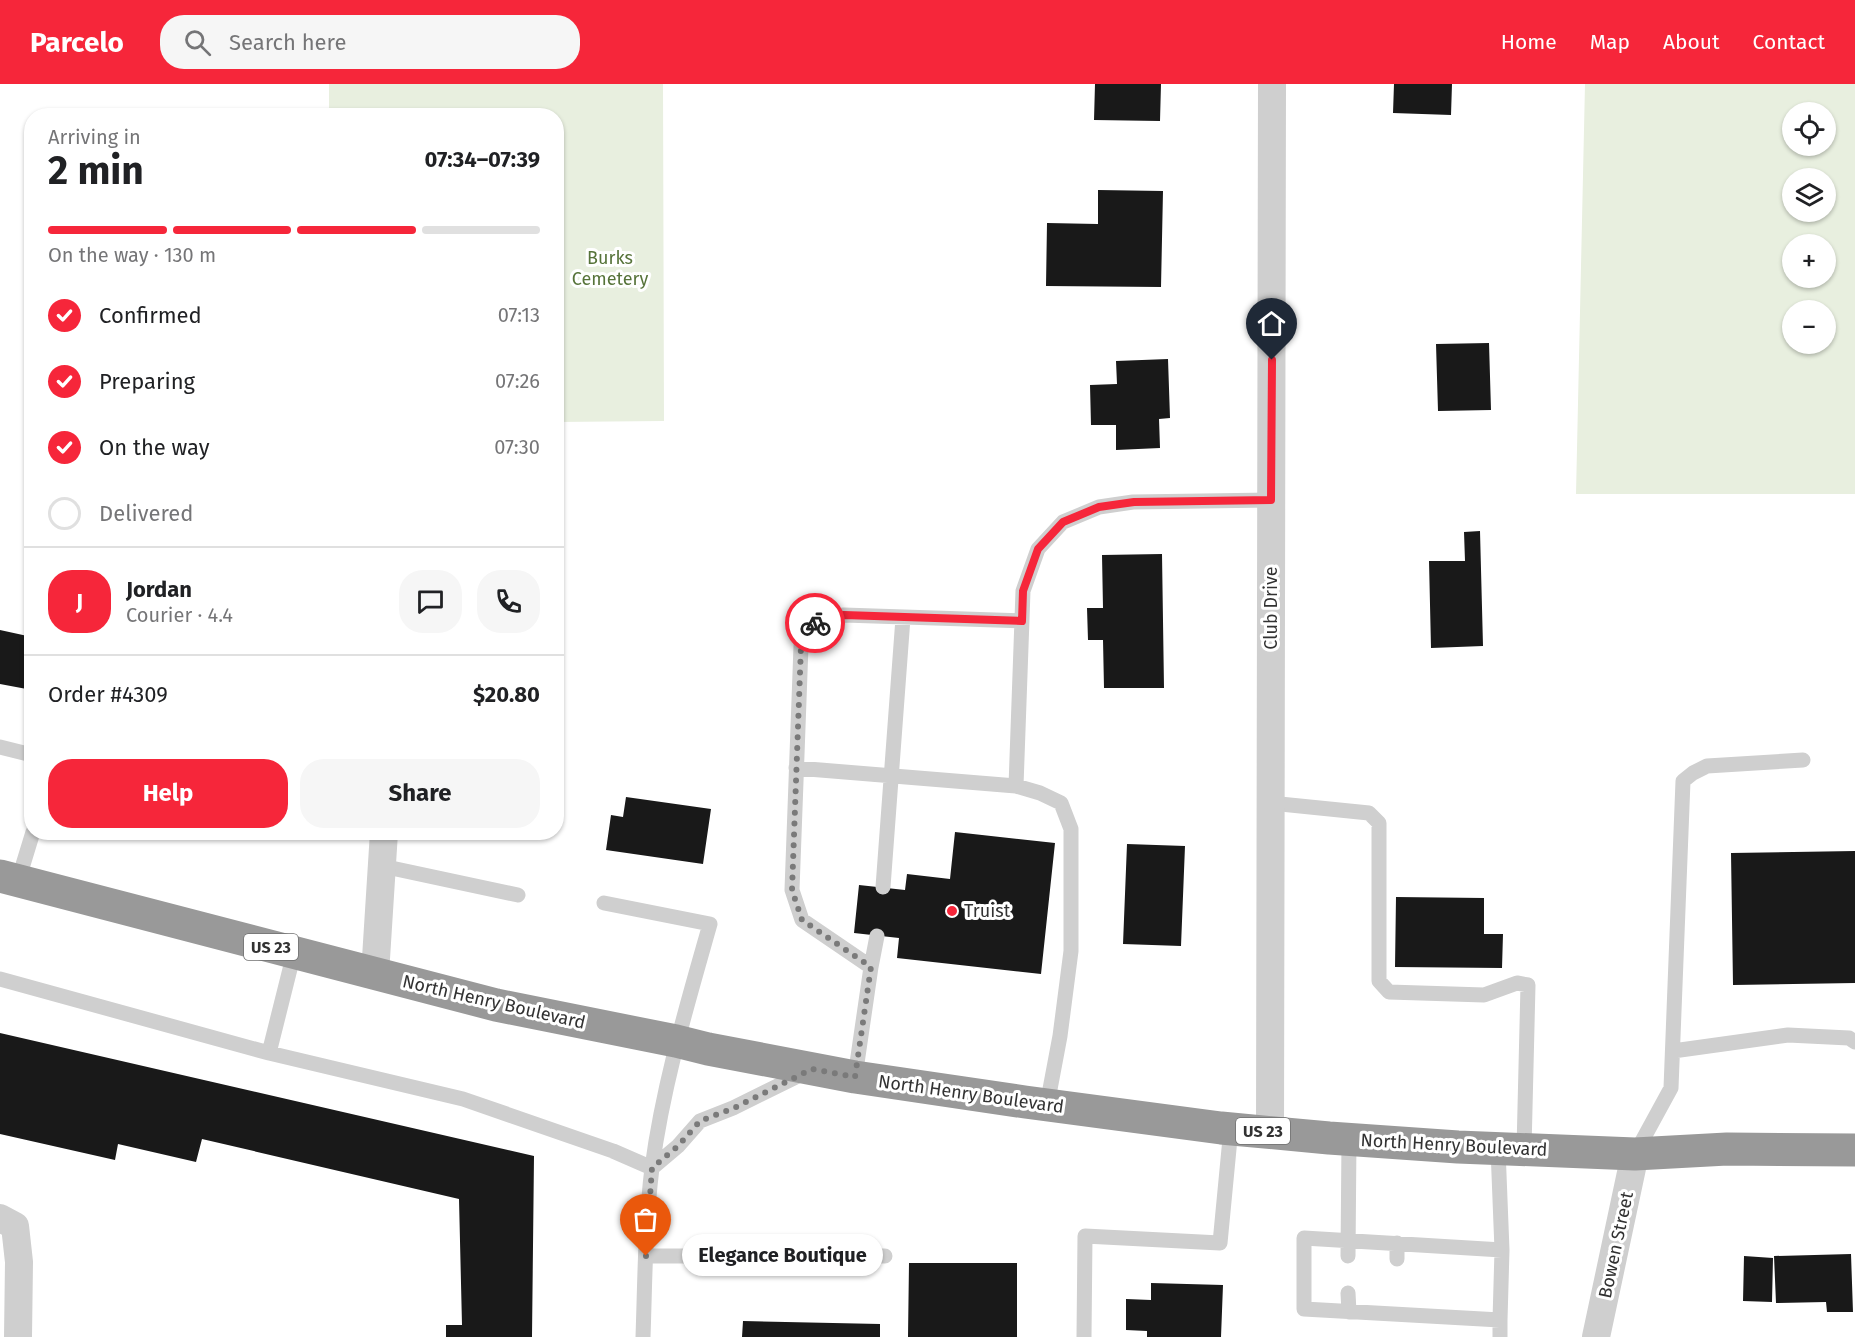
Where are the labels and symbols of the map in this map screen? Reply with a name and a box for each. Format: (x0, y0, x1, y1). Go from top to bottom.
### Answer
park label: Burks Cemetery (572, 247, 648, 290)
pin (1246, 298, 1297, 360)
street label: Club Drive (1260, 566, 1282, 650)
courier (785, 593, 845, 653)
place label: Truist (964, 900, 1011, 922)
marker: Truist (945, 904, 959, 918)
road number: US 23 (244, 934, 298, 960)
street label: North Henry Boulevard (400, 970, 588, 1034)
street label: North Henry Boulevard (877, 1070, 1065, 1118)
road number: US 23 (1236, 1118, 1290, 1144)
street label: North Henry Boulevard (1360, 1129, 1548, 1161)
street label: Bowen Street (1594, 1189, 1638, 1300)
pin (620, 1194, 671, 1256)
callout: Elegance Boutique (682, 1235, 883, 1277)

